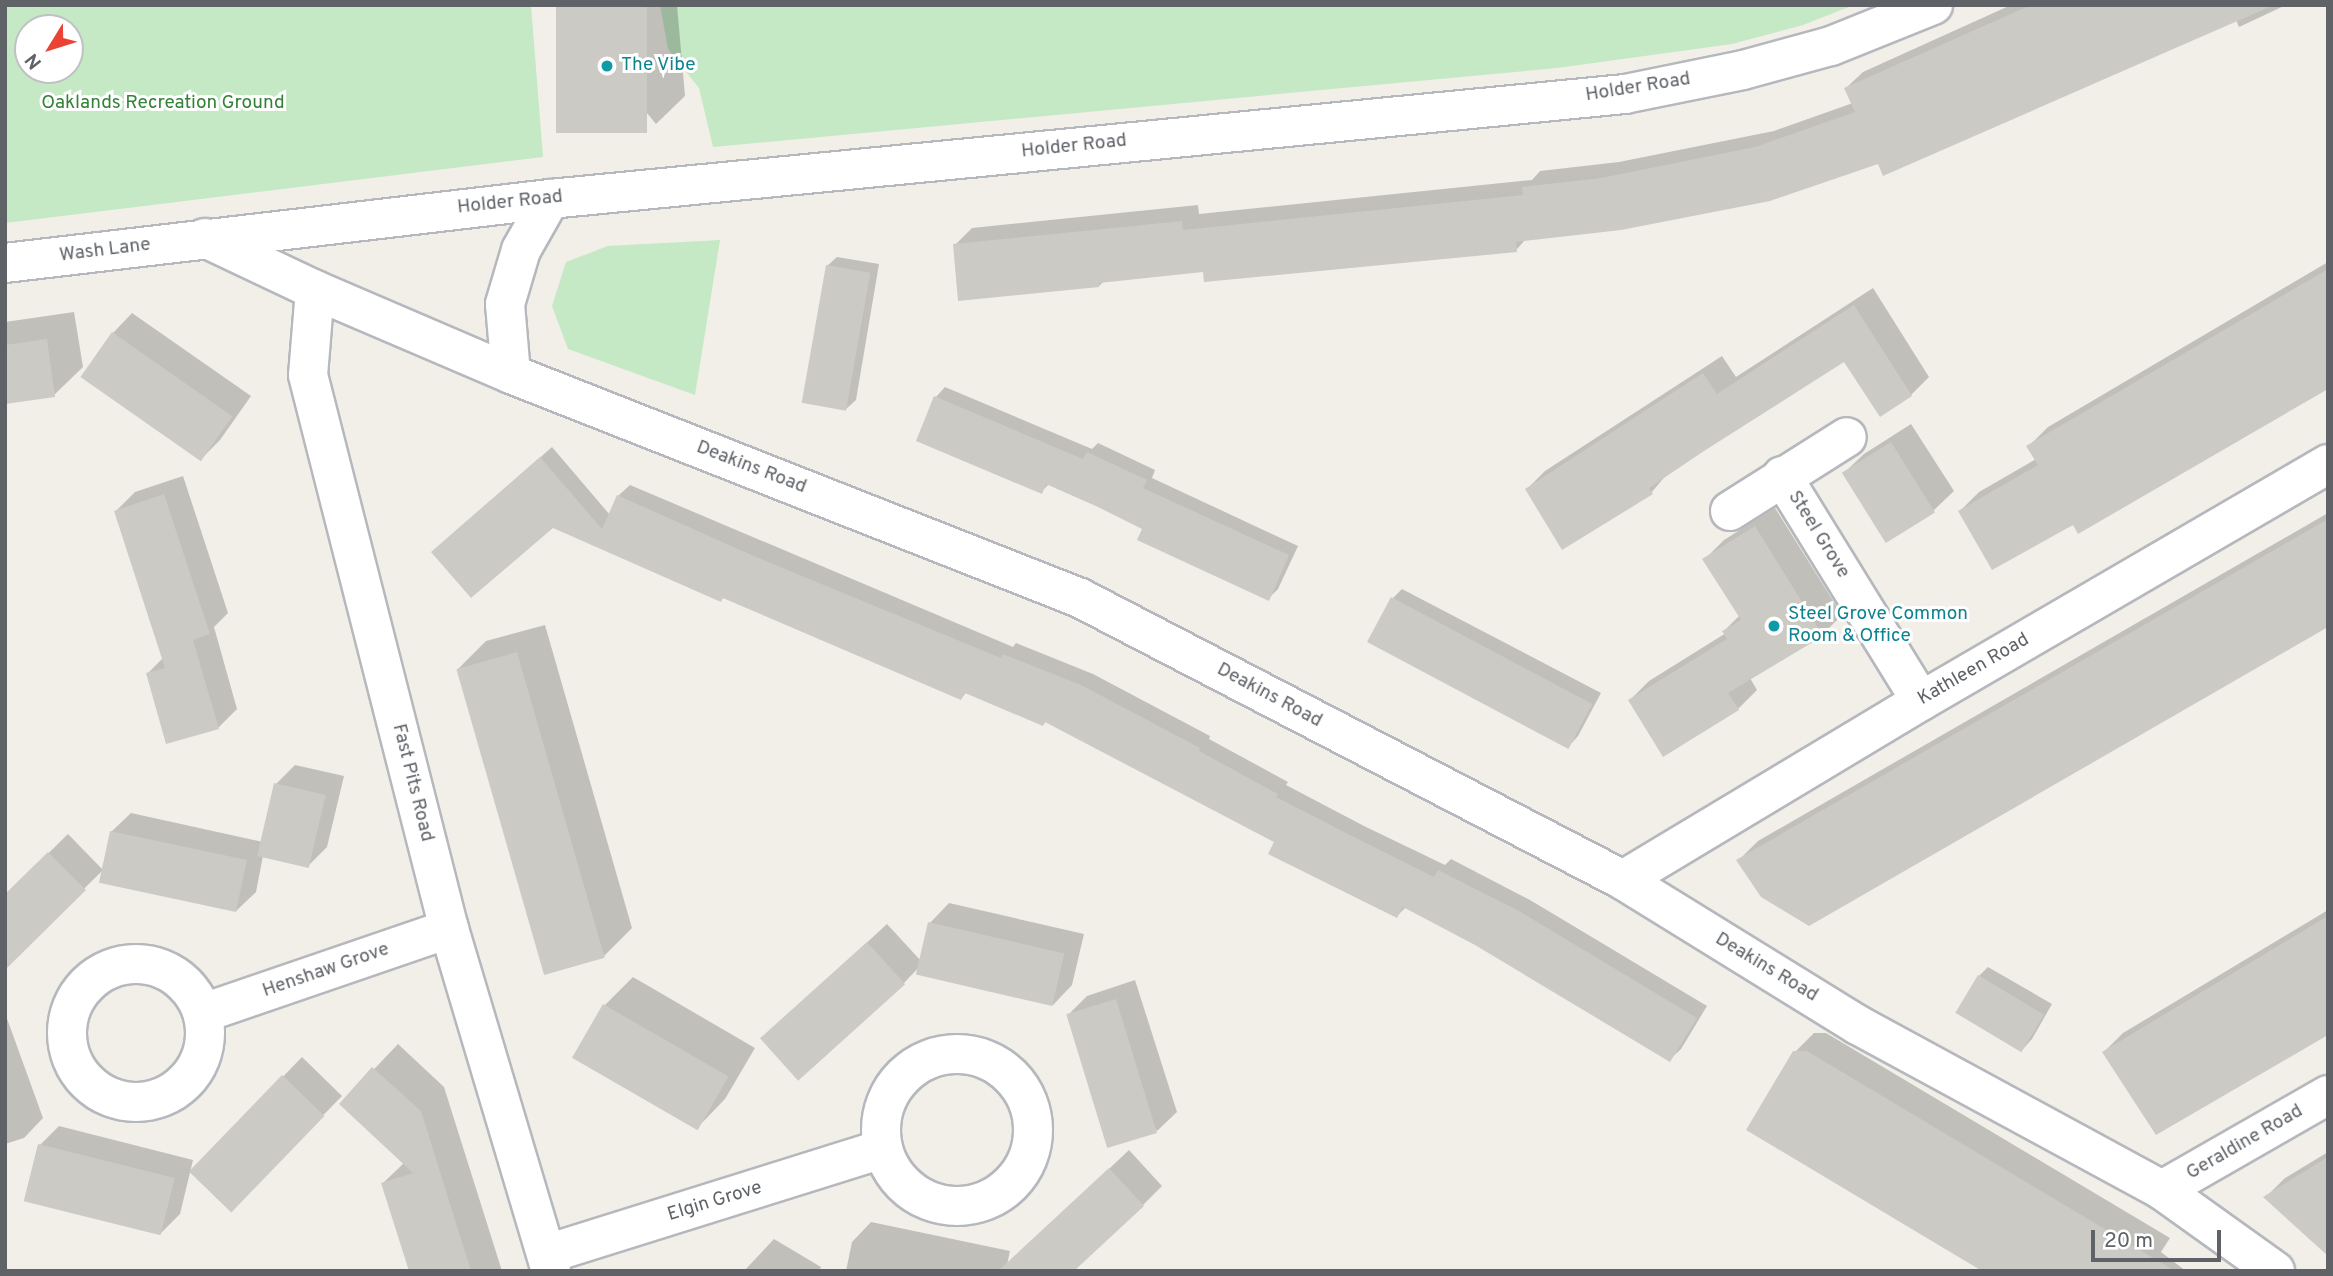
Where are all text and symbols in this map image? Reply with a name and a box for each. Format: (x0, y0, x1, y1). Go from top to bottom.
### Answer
north arrow (14, 14, 84, 84)
text: N (20, 48, 48, 73)
place label: The Vibe (621, 55, 696, 77)
marker: The Vibe (599, 58, 615, 74)
street label: Holder Road (1584, 68, 1692, 108)
park label: Oaklands Recreation Ground (41, 93, 285, 115)
street label: Holder Road (1020, 130, 1128, 164)
street label: Holder Road (456, 186, 564, 220)
street label: Wash Lane (58, 234, 152, 268)
street label: Deakins Road (693, 437, 809, 499)
street label: Steel Grove (1782, 487, 1854, 583)
place label: Steel Grove Common Room & Office (1788, 604, 1968, 648)
marker: Steel Grove Common Room & Office (1766, 618, 1782, 634)
street label: Kathleen Road (1914, 629, 2034, 711)
street label: Deakins Road (1212, 659, 1326, 733)
street label: Fast Pits Road (386, 722, 438, 844)
street label: Deakins Road (1710, 928, 1822, 1008)
street label: Henshaw Grove (260, 939, 392, 1003)
street label: Geraldine Road (2183, 1100, 2307, 1186)
street label: Elgin Grove (665, 1177, 765, 1227)
scale bar (2095, 1216, 2224, 1260)
text: 20 m (2104, 1228, 2153, 1255)

